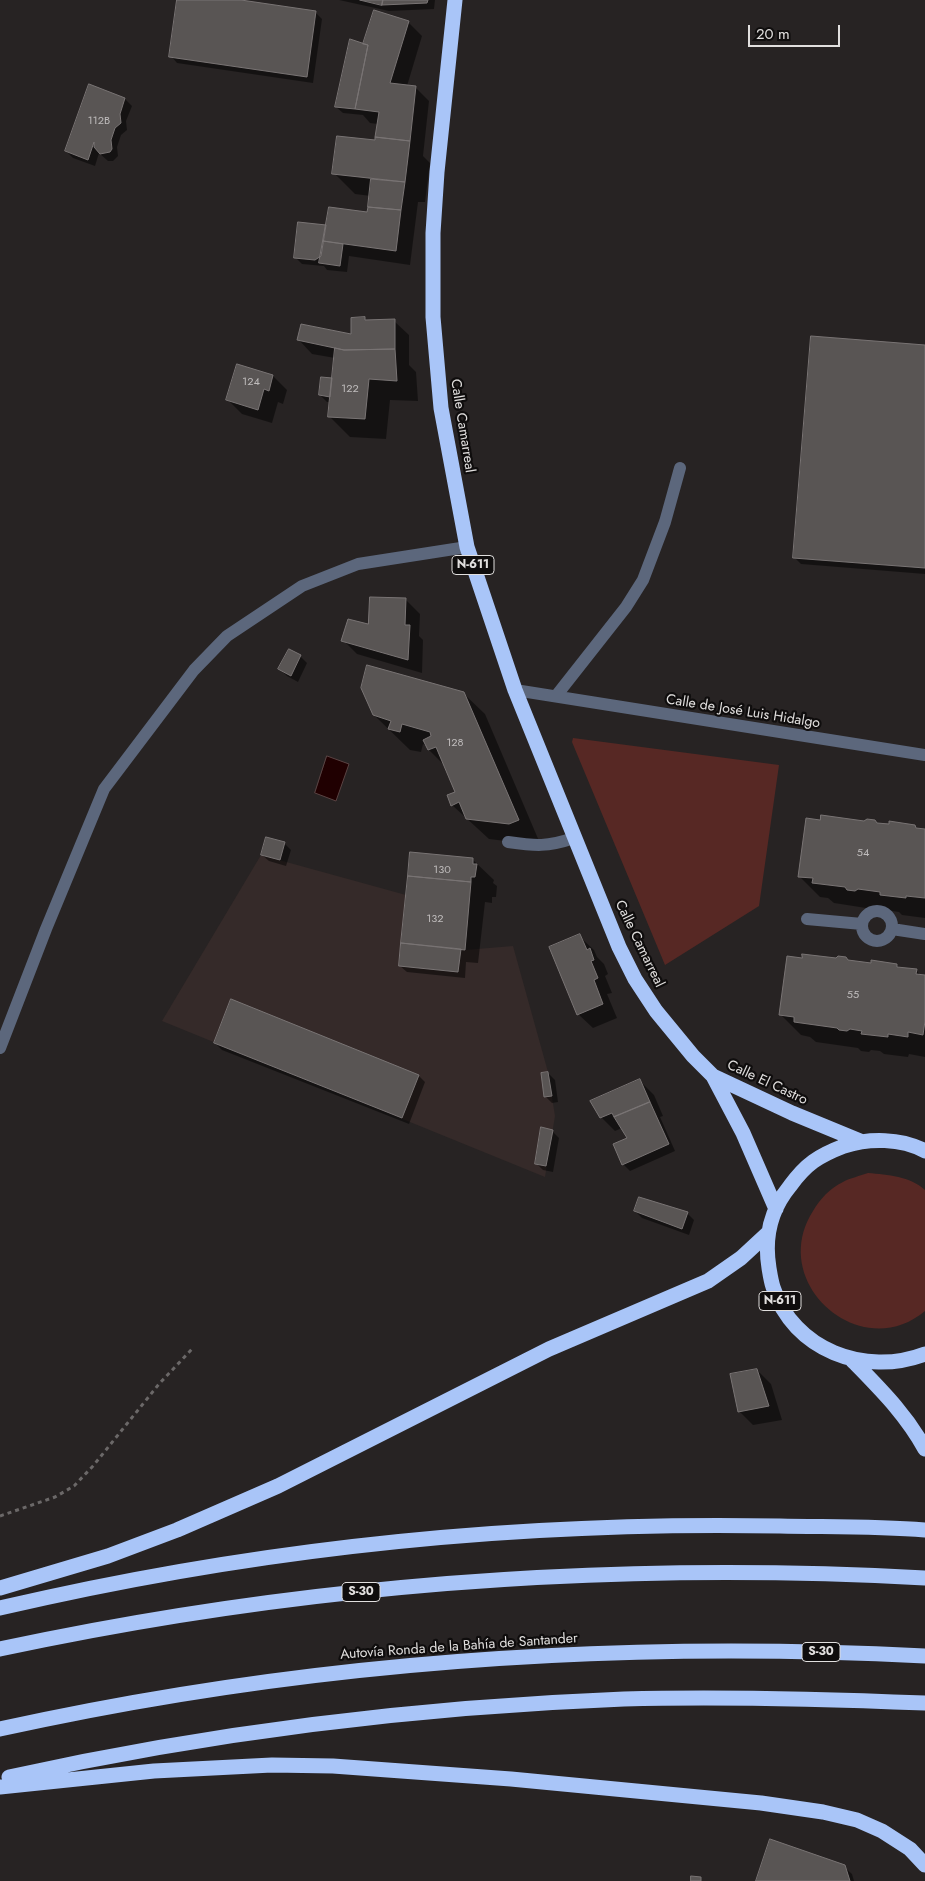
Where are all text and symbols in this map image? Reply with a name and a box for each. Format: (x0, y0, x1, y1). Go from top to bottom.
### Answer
scale bar (750, 15, 842, 47)
text: 20 m (756, 23, 790, 45)
house number: 112B (88, 114, 110, 128)
house number: 124 (242, 375, 260, 389)
street label: Calle Camarreal (446, 378, 478, 474)
house number: 122 (341, 382, 359, 396)
road number: N-611 (452, 556, 494, 574)
street label: Calle de José Luis Hidalgo (665, 692, 821, 732)
house number: 128 (446, 736, 464, 750)
house number: 54 (857, 846, 869, 860)
house number: 130 (433, 863, 451, 877)
street label: Calle Camarreal (611, 898, 667, 990)
house number: 132 (426, 912, 444, 926)
house number: 55 (847, 988, 859, 1002)
street label: Calle El Castro (724, 1057, 810, 1109)
road number: N-611 (759, 1292, 801, 1310)
road number: S-30 (342, 1582, 380, 1601)
street label: Autovía Ronda de la Bahía de Santander (340, 1630, 578, 1664)
road number: S-30 (802, 1642, 840, 1661)

